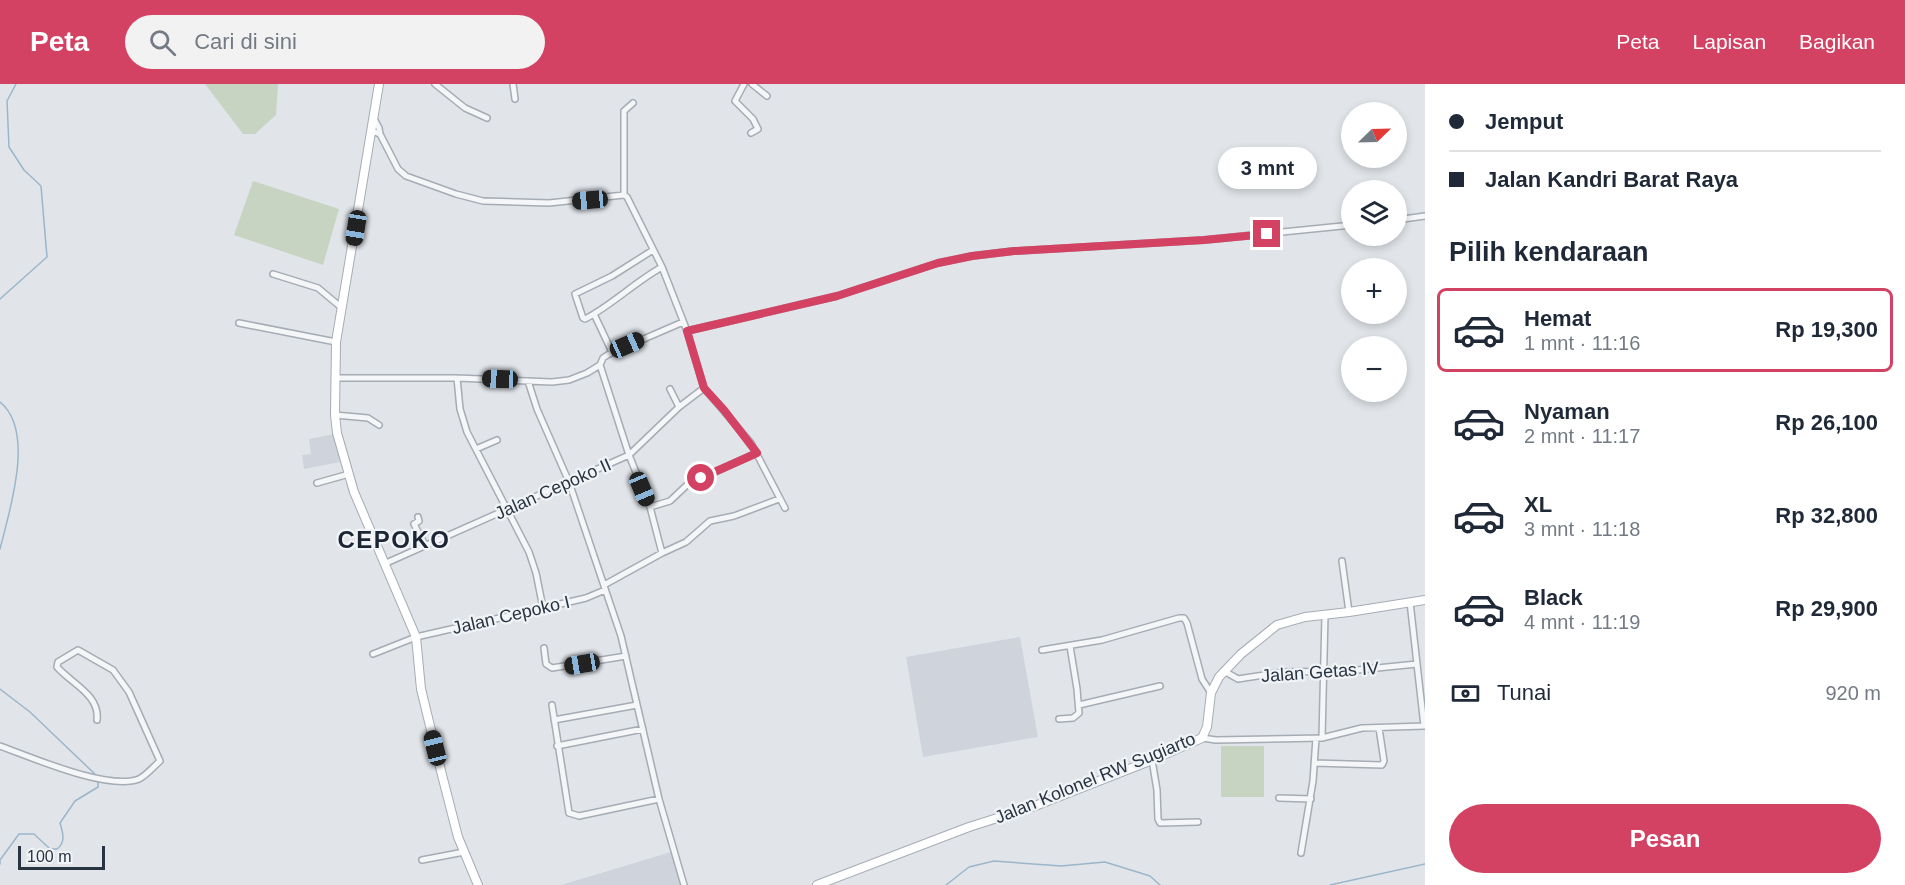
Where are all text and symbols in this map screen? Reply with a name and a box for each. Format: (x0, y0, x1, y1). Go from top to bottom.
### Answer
search box (125, 15, 545, 69)
text: Peta (30, 26, 89, 57)
icon: search (146, 26, 179, 59)
text: Cari di sini (194, 29, 297, 54)
text: Peta (1616, 30, 1660, 53)
text: Lapisan (1693, 30, 1766, 53)
text: Bagikan (1799, 30, 1875, 53)
north arrow (1341, 102, 1407, 168)
map controls (1341, 102, 1407, 402)
text: Jemput (1485, 109, 1563, 134)
callout: 3 mnt (1218, 147, 1316, 189)
text: 3 mnt (1241, 157, 1294, 179)
text: Jalan Kandri Barat Raya (1485, 167, 1738, 192)
button: layers (1341, 180, 1407, 246)
car (571, 189, 609, 211)
car (344, 209, 368, 247)
route end (1253, 220, 1280, 247)
text: Pilih kendaraan (1449, 237, 1649, 267)
button: + (1341, 258, 1407, 324)
icon: car (1452, 303, 1506, 357)
text: Hemat (1524, 306, 1591, 331)
text: Rp 19,300 (1775, 317, 1878, 342)
car (607, 329, 647, 361)
text: 1 mnt · 11:16 (1524, 332, 1640, 354)
button: − (1341, 336, 1407, 402)
car (482, 369, 518, 389)
icon: car (1452, 396, 1506, 450)
text: Nyaman (1524, 399, 1610, 424)
text: Rp 26,100 (1775, 410, 1878, 435)
text: 2 mnt · 11:17 (1524, 425, 1640, 447)
street label: Jalan Cepoko II (492, 454, 614, 524)
route start (687, 464, 714, 491)
car (627, 469, 657, 509)
icon: car (1452, 489, 1506, 543)
text: XL (1524, 492, 1552, 517)
text: Rp 32,800 (1775, 503, 1878, 528)
text: 3 mnt · 11:18 (1524, 518, 1640, 540)
district label: CEPOKO (337, 526, 451, 553)
icon: car (1452, 582, 1506, 636)
text: Black (1524, 585, 1583, 610)
street label: Jalan Cepoko I (450, 592, 572, 638)
text: Rp 29,900 (1775, 596, 1878, 621)
text: 4 mnt · 11:19 (1524, 611, 1640, 633)
car (563, 652, 601, 676)
street label: Jalan Getas IV (1260, 658, 1380, 686)
icon: cash (1449, 677, 1482, 710)
text: Tunai (1497, 680, 1551, 705)
text: 920 m (1825, 682, 1881, 704)
car (422, 728, 448, 768)
street label: Jalan Kolonel RW Sugiarto (992, 728, 1198, 828)
button: Pesan (1449, 804, 1881, 873)
scale bar (18, 843, 105, 870)
text: 100 m (27, 848, 71, 865)

